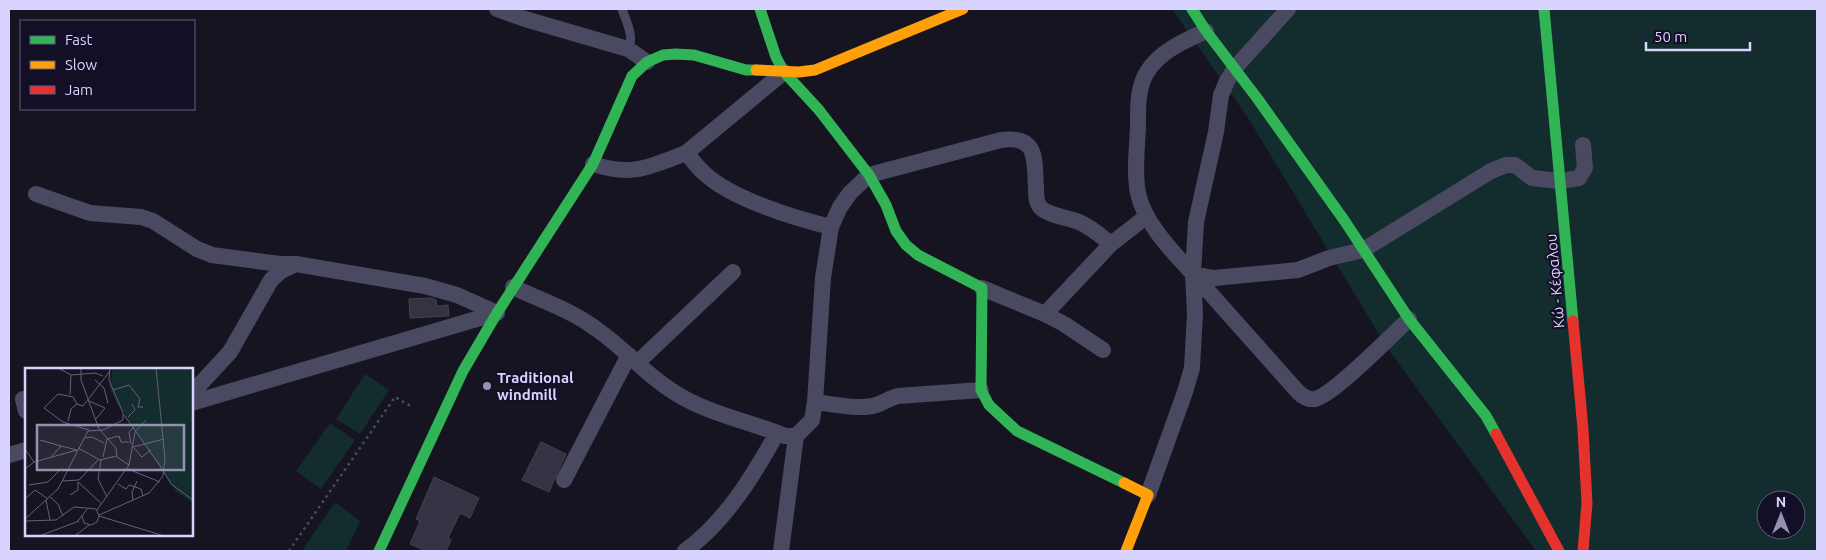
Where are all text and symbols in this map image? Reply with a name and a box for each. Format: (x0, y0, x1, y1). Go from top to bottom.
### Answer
legend (20, 20, 195, 110)
scale bar (1646, 20, 1750, 52)
text: 50 m (1654, 28, 1687, 45)
text: Fast (65, 31, 93, 48)
text: Slow (65, 56, 98, 73)
text: Jam (65, 81, 93, 98)
street label: Κώ - Κέφαλου (1542, 233, 1568, 329)
inset map (25, 368, 192, 535)
place label: Traditional windmill (497, 369, 574, 403)
marker: Traditional windmill (481, 380, 493, 392)
north arrow (1756, 490, 1806, 540)
text: N (1776, 494, 1786, 510)

